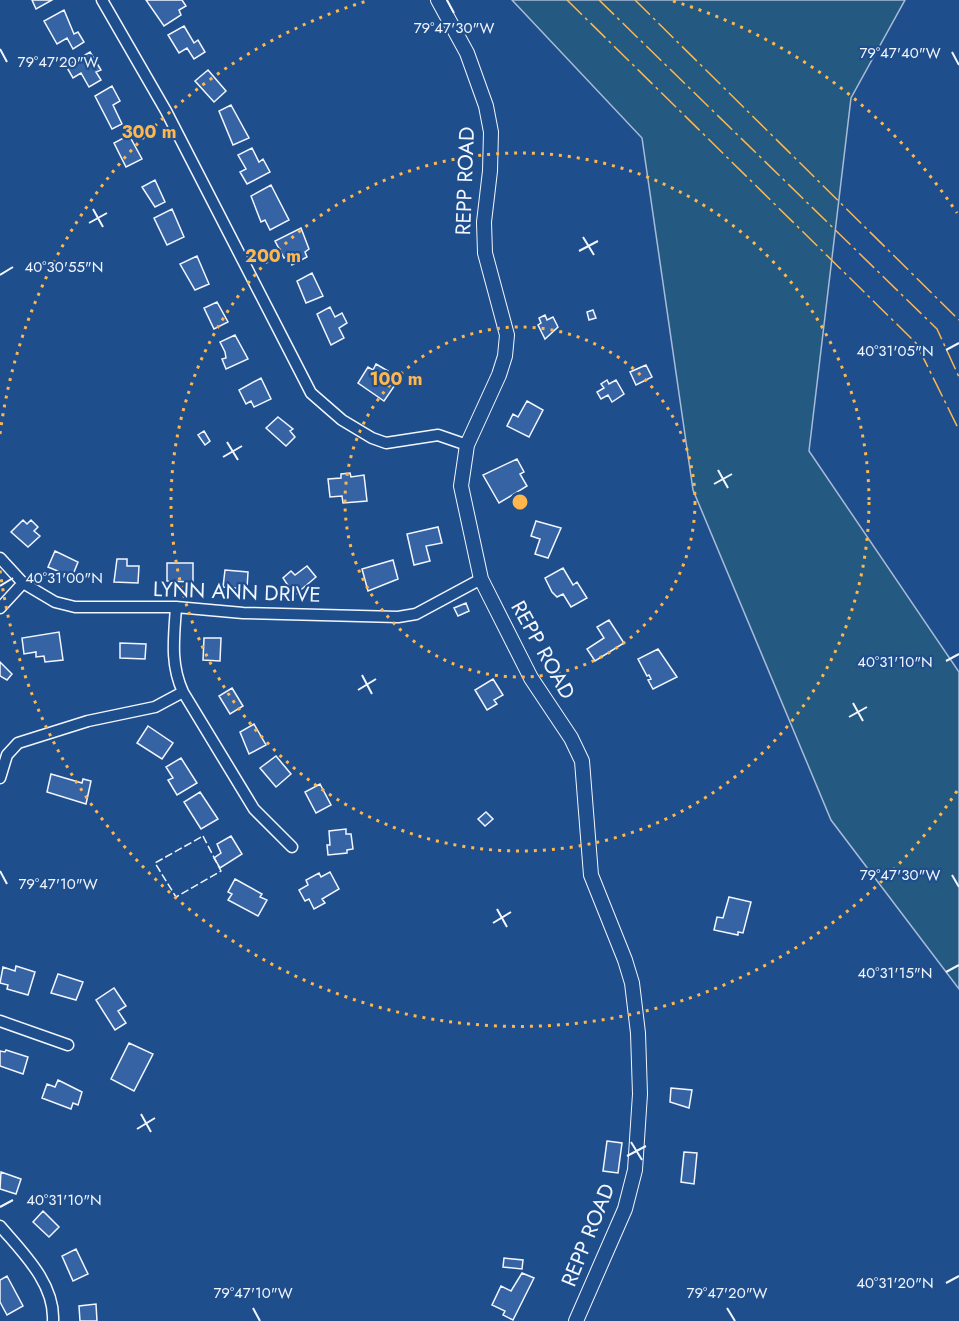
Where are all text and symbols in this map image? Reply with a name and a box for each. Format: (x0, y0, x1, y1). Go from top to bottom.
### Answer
text: 79°47'30"W (414, 17, 494, 39)
text: 79°47'40"W (859, 42, 941, 64)
text: 79°47'20"W (18, 51, 99, 73)
text: 300 m (121, 119, 177, 145)
street label: REPP ROAD (448, 126, 482, 236)
text: 200 m (245, 243, 301, 269)
text: 40°30'55"N (25, 256, 103, 278)
text: 40°31'05"N (856, 340, 934, 362)
text: 100 m (369, 366, 423, 392)
centre of rings (510, 492, 530, 512)
text: 40°31'00"N (25, 567, 103, 589)
street label: LYNN ANN DRIVE (153, 574, 321, 610)
street label: REPP ROAD (504, 595, 582, 705)
text: 40°31'10"N (857, 651, 933, 673)
text: 79°47'30"W (860, 864, 940, 886)
text: 79°47'10"W (18, 873, 98, 895)
text: 40°31'15"N (858, 962, 932, 984)
street label: REPP ROAD (554, 1179, 622, 1291)
text: 40°31'10"N (26, 1189, 102, 1211)
text: 40°31'20"N (856, 1272, 934, 1294)
text: 79°47'10"W (213, 1282, 293, 1304)
text: 79°47'20"W (687, 1282, 768, 1304)

